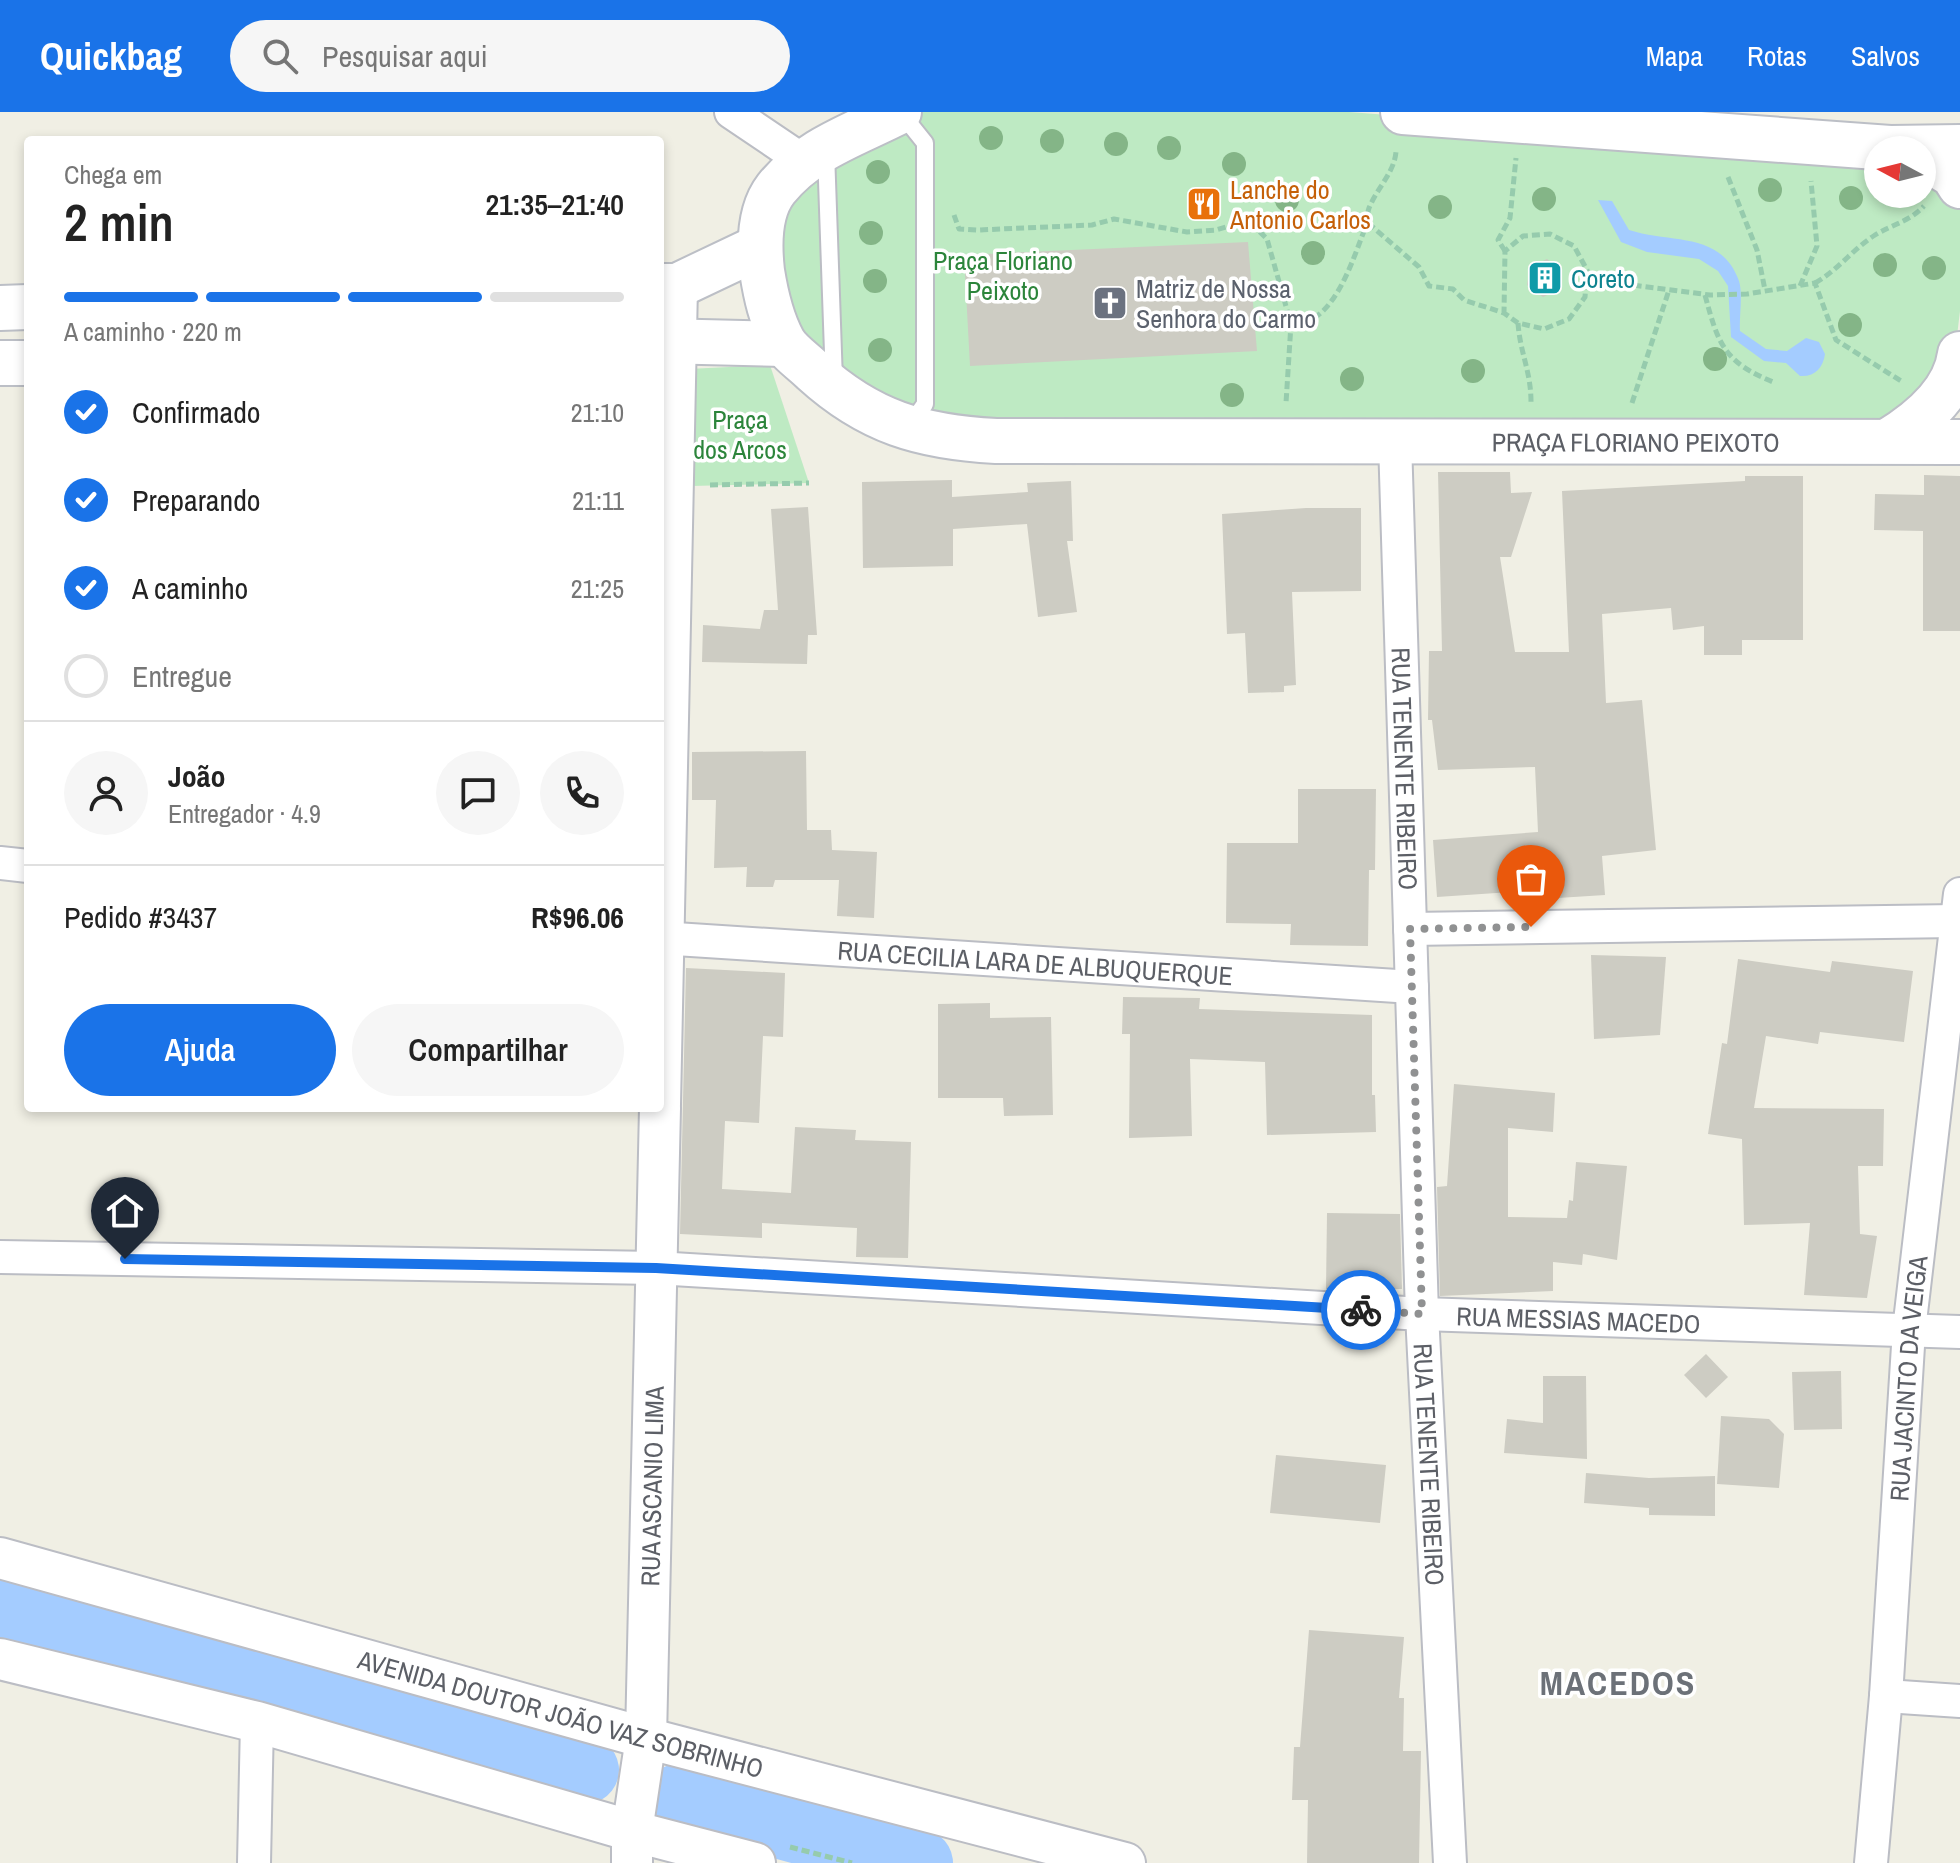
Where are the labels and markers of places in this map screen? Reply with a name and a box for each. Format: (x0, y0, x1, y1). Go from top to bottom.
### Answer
place label: Lanche do Antonio Carlos (1229, 172, 1371, 237)
restaurant icon: Lanche do Antonio Carlos (1185, 185, 1223, 223)
building icon: Coreto (1526, 259, 1564, 297)
place label: Coreto (1571, 261, 1635, 296)
place label: Matriz de Nossa Senhora do Carmo (1136, 271, 1316, 336)
church icon: Matriz de Nossa Senhora do Carmo (1091, 284, 1129, 322)
pin (1497, 845, 1565, 927)
pin (91, 1177, 159, 1259)

